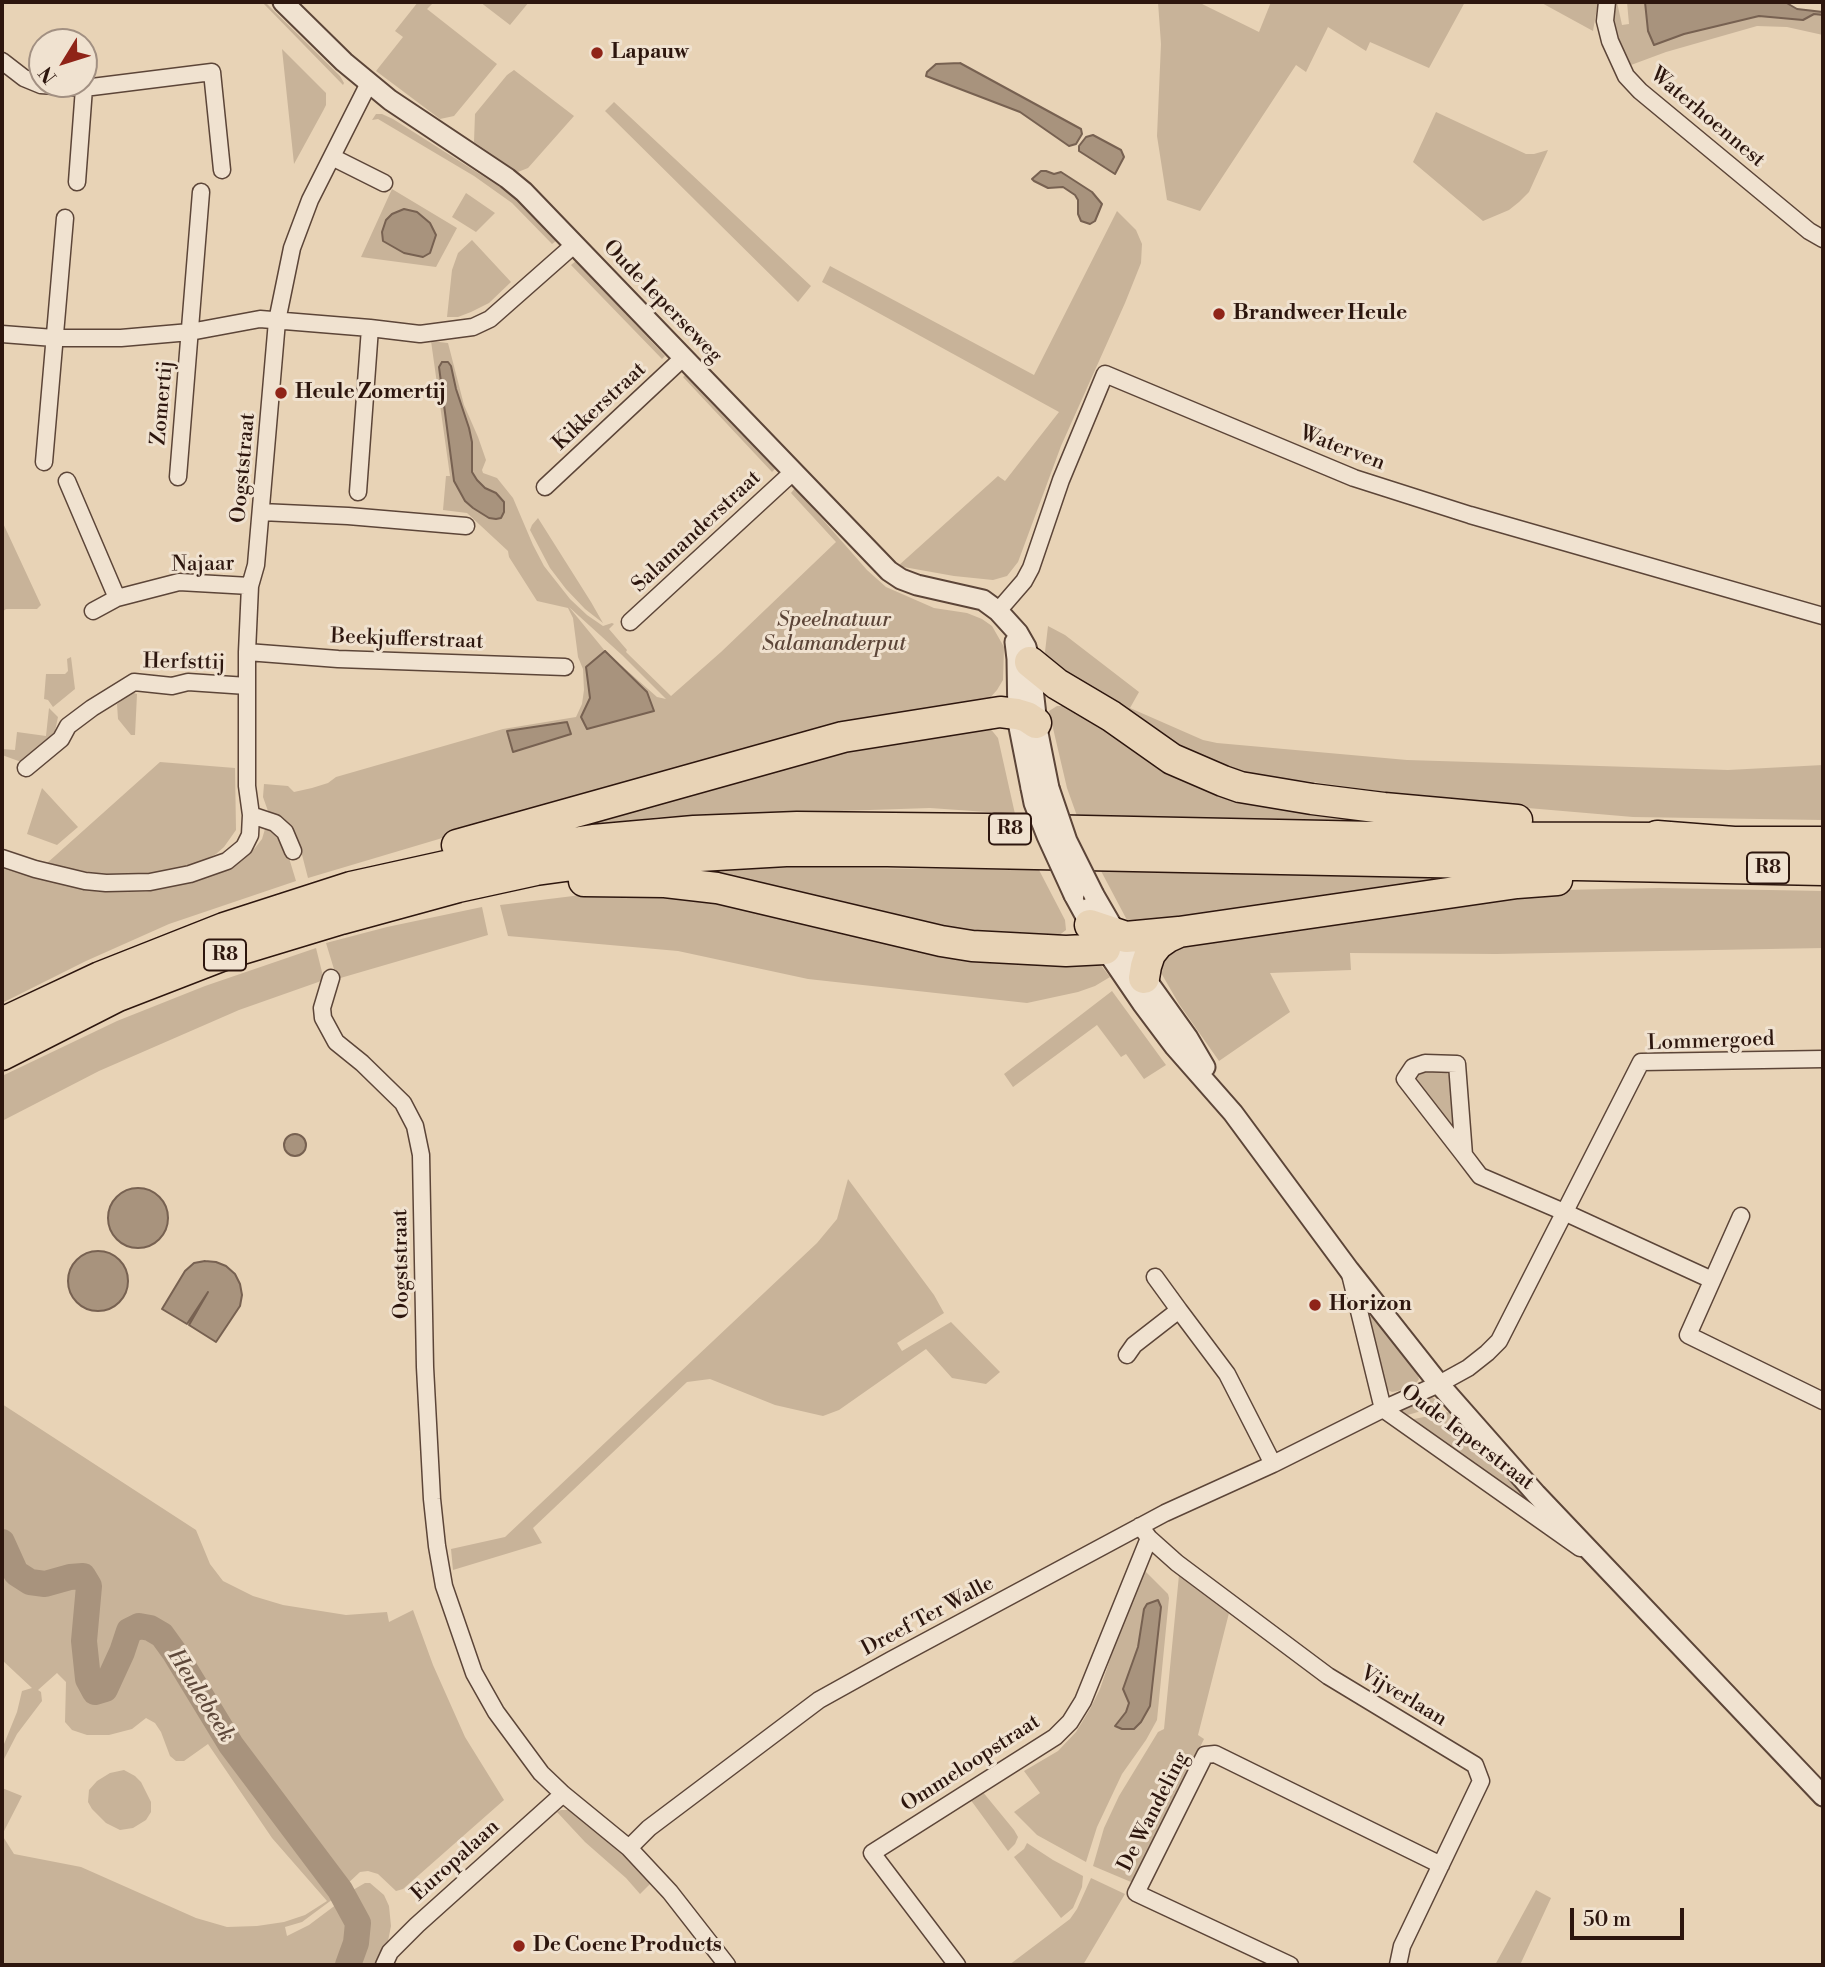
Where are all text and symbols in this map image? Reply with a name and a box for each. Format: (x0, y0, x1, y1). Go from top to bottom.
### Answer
north arrow (28, 28, 98, 98)
place label: Lapauw (611, 40, 689, 66)
marker: Lapauw (589, 45, 605, 61)
text: N (34, 61, 62, 88)
street label: Waterhoennest (1644, 63, 1770, 173)
street label: Oude Ieperseweg (597, 235, 727, 369)
place label: Brandweer Heule (1233, 301, 1407, 327)
marker: Brandweer Heule (1211, 306, 1227, 322)
street label: Kikkerstraat (548, 357, 652, 457)
street label: Zomertij (147, 360, 179, 446)
place label: Heule Zomertij (295, 380, 446, 406)
marker: Heule Zomertij (273, 385, 289, 401)
street label: Oogststraat (227, 412, 261, 524)
street label: Waterven (1296, 421, 1388, 477)
street label: Salamanderstraat (627, 466, 767, 598)
street label: Najaar (171, 552, 235, 578)
park label: Speelnatuur Salamanderput (762, 608, 906, 658)
street label: Beekjufferstraat (330, 625, 484, 655)
street label: Herfsttij (143, 650, 225, 676)
road number: R8 (989, 814, 1031, 844)
road number: R8 (1747, 852, 1789, 884)
road number: R8 (204, 939, 246, 970)
street label: Lommergoed (1647, 1027, 1775, 1057)
street label: Oogststraat (388, 1209, 416, 1319)
place label: Horizon (1329, 1292, 1412, 1318)
marker: Horizon (1307, 1297, 1323, 1313)
street label: Oude Ieperstraat (1395, 1380, 1539, 1496)
street label: Dreef Ter Walle (857, 1571, 999, 1663)
water label: Heulebeek (160, 1644, 240, 1748)
street label: Vijverlaan (1355, 1661, 1451, 1733)
street label: Ommeloopstraat (897, 1710, 1045, 1818)
street label: De Wandeling (1113, 1748, 1195, 1876)
street label: Europalaan (407, 1815, 505, 1907)
scale bar (1573, 1894, 1687, 1938)
text: 50 m (1583, 1907, 1631, 1933)
place label: De Coene Products (533, 1933, 722, 1959)
marker: De Coene Products (511, 1938, 527, 1954)

